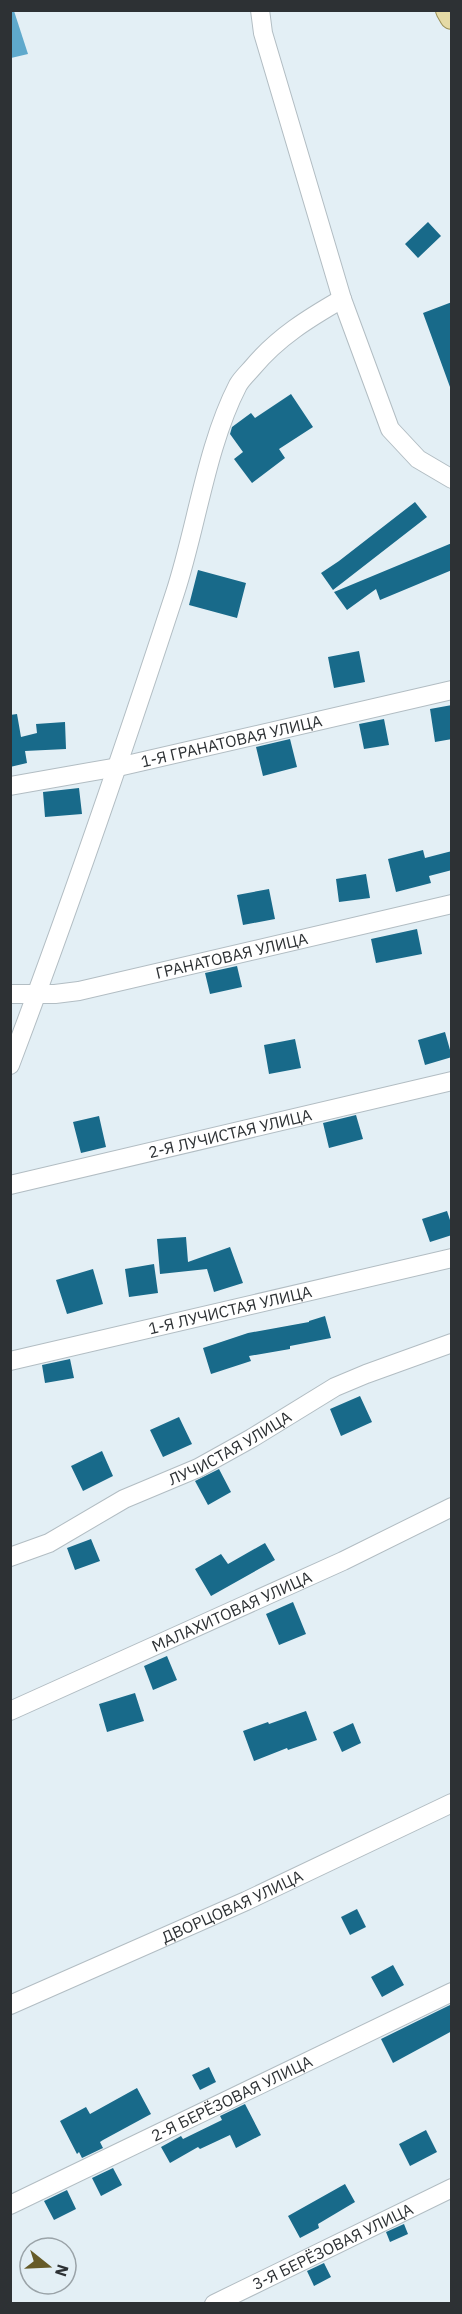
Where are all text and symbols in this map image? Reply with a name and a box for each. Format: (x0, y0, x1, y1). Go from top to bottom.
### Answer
street label: 1-Я ГРАНАТОВАЯ УЛИЦА (139, 710, 324, 771)
street label: ГРАНАТОВАЯ УЛИЦА (154, 928, 310, 983)
street label: 2-Я ЛУЧИСТАЯ УЛИЦА (146, 1104, 314, 1162)
street label: 1-Я ЛУЧИСТАЯ УЛИЦА (146, 1281, 314, 1338)
street label: ЛУЧИСТАЯ УЛИЦА (165, 1406, 295, 1489)
street label: МАЛАХИТОВАЯ УЛИЦА (148, 1566, 315, 1656)
street label: ДВОРЦОВАЯ УЛИЦА (158, 1865, 306, 1947)
street label: 2-Я БЕРЁЗОВАЯ УЛИЦА (148, 2051, 315, 2146)
street label: 3-Я БЕРЁЗОВАЯ УЛИЦА (249, 2199, 416, 2294)
north arrow (18, 2236, 78, 2296)
text: N (51, 2262, 74, 2279)

